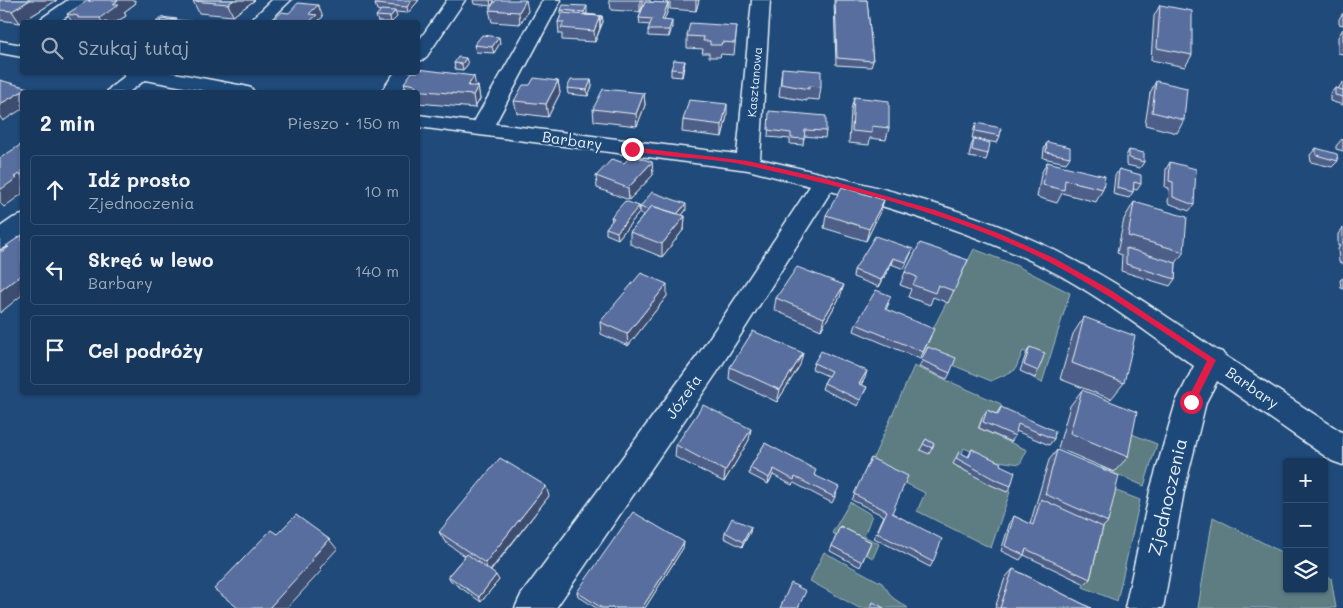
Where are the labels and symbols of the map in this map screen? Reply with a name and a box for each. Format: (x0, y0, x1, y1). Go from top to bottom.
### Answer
street label: Kasztanowa (743, 46, 765, 118)
street label: Barbary (541, 126, 604, 154)
route end (621, 138, 644, 161)
street label: Barbary (1222, 362, 1283, 413)
street label: Józefa (661, 370, 706, 423)
route start (1180, 391, 1203, 414)
street label: Zjednoczenia (1142, 436, 1192, 558)

